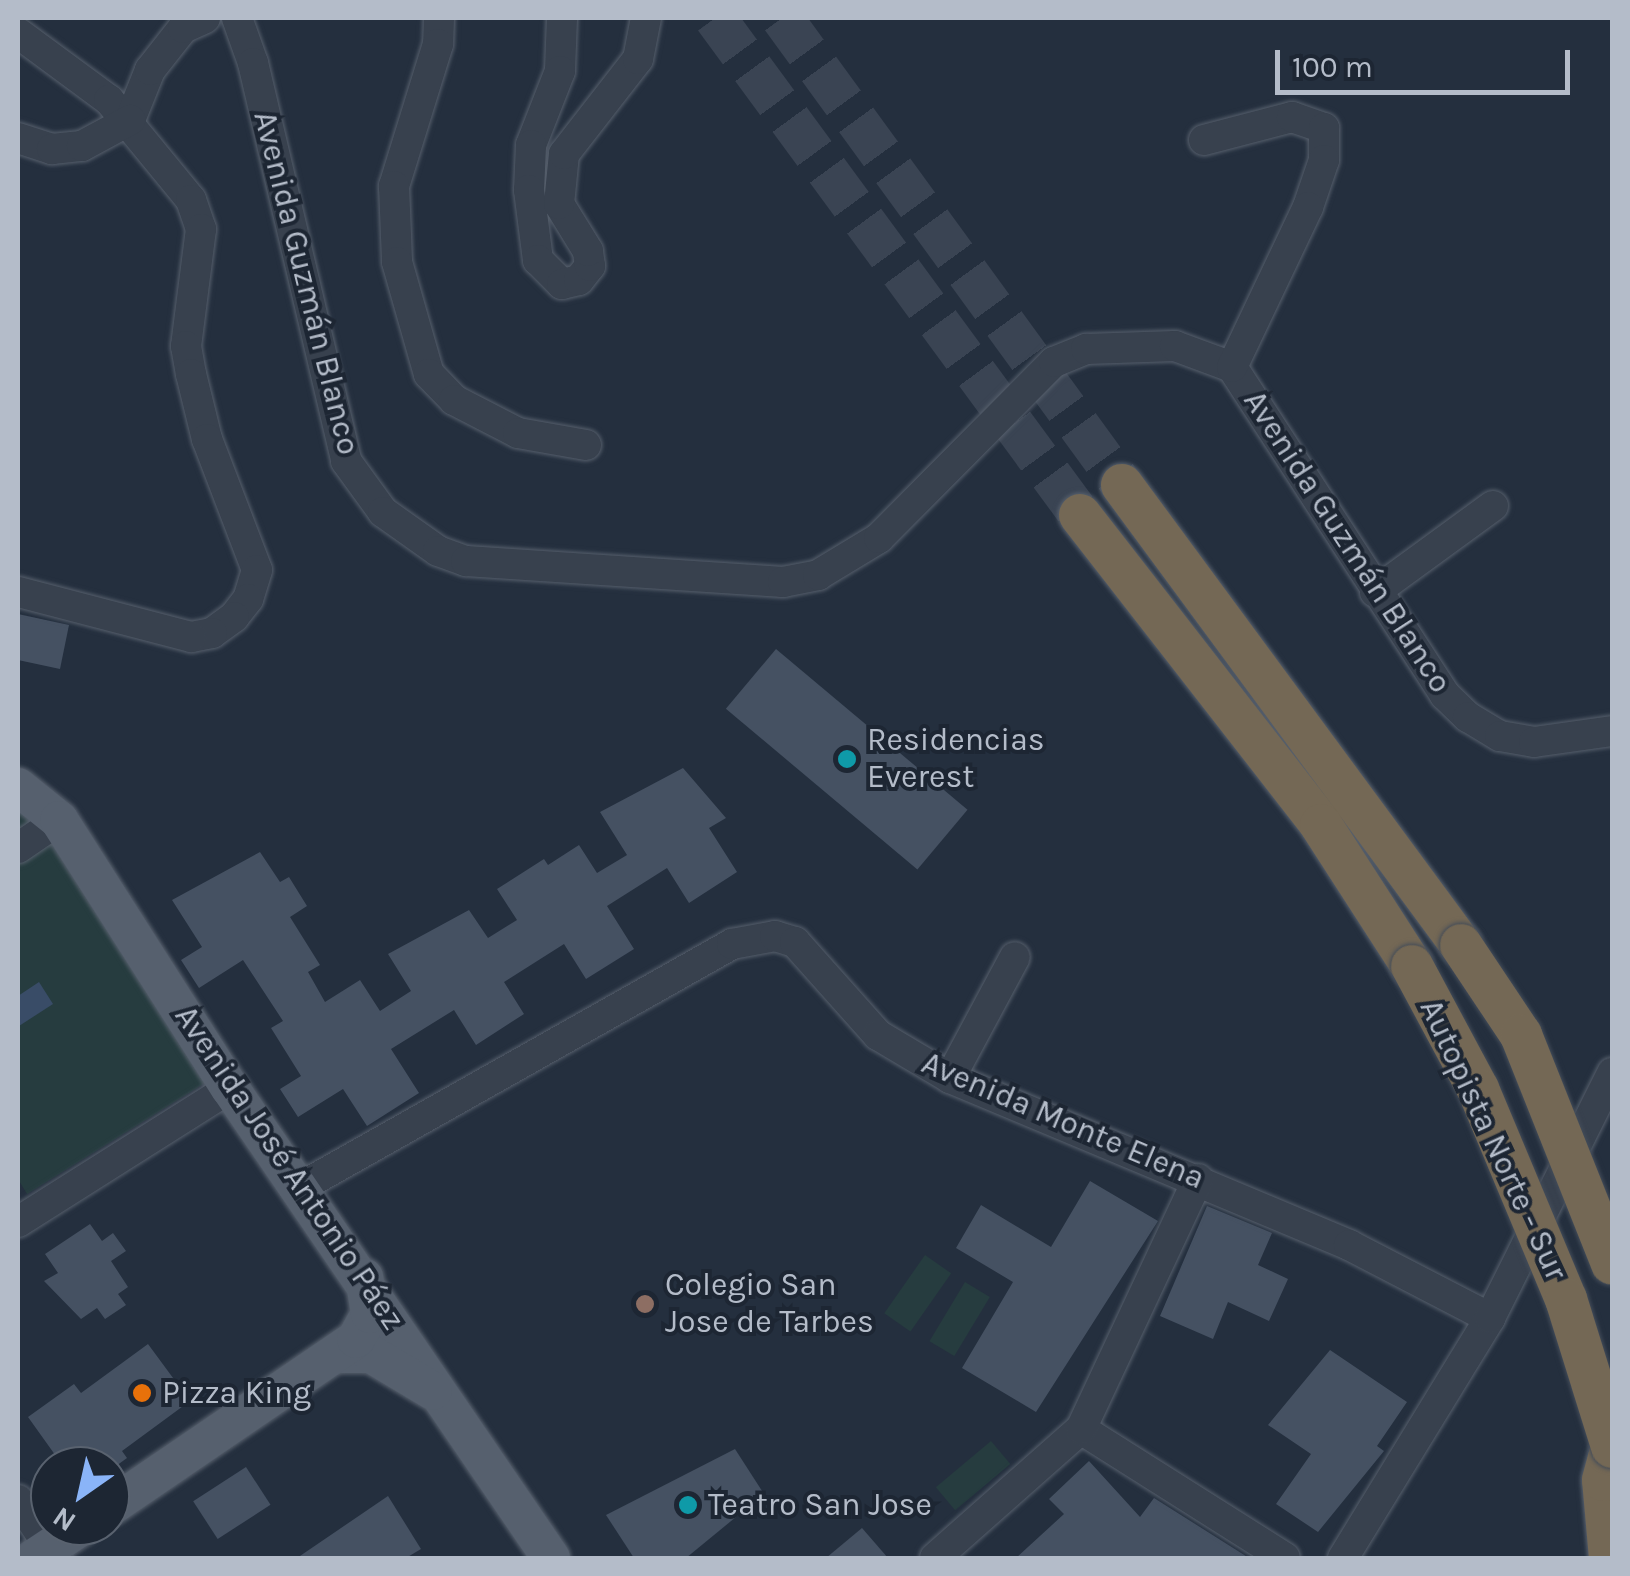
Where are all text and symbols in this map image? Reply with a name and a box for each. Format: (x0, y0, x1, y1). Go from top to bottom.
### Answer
scale bar (1280, 30, 1575, 92)
text: 100 m (1292, 49, 1373, 85)
street label: Avenida Guzmán Blanco (245, 107, 367, 459)
street label: Avenida Guzmán Blanco (1235, 384, 1459, 700)
place label: Residencias Everest (867, 722, 1045, 797)
marker: Residencias Everest (836, 748, 858, 770)
street label: Autopista Norte - Sur (1411, 993, 1575, 1287)
street label: Avenida José Antonio Páez (166, 999, 412, 1337)
street label: Avenida Monte Elena (916, 1044, 1210, 1198)
place label: Colegio San Jose de Tarbes (665, 1267, 874, 1342)
marker: Colegio San Jose de Tarbes (634, 1293, 656, 1315)
place label: Pizza King (162, 1374, 311, 1412)
marker: Pizza King (131, 1382, 153, 1404)
north arrow (30, 1446, 130, 1546)
place label: Teatro San Jose (708, 1486, 932, 1524)
marker: Teatro San Jose (677, 1494, 699, 1516)
text: N (47, 1500, 82, 1539)

